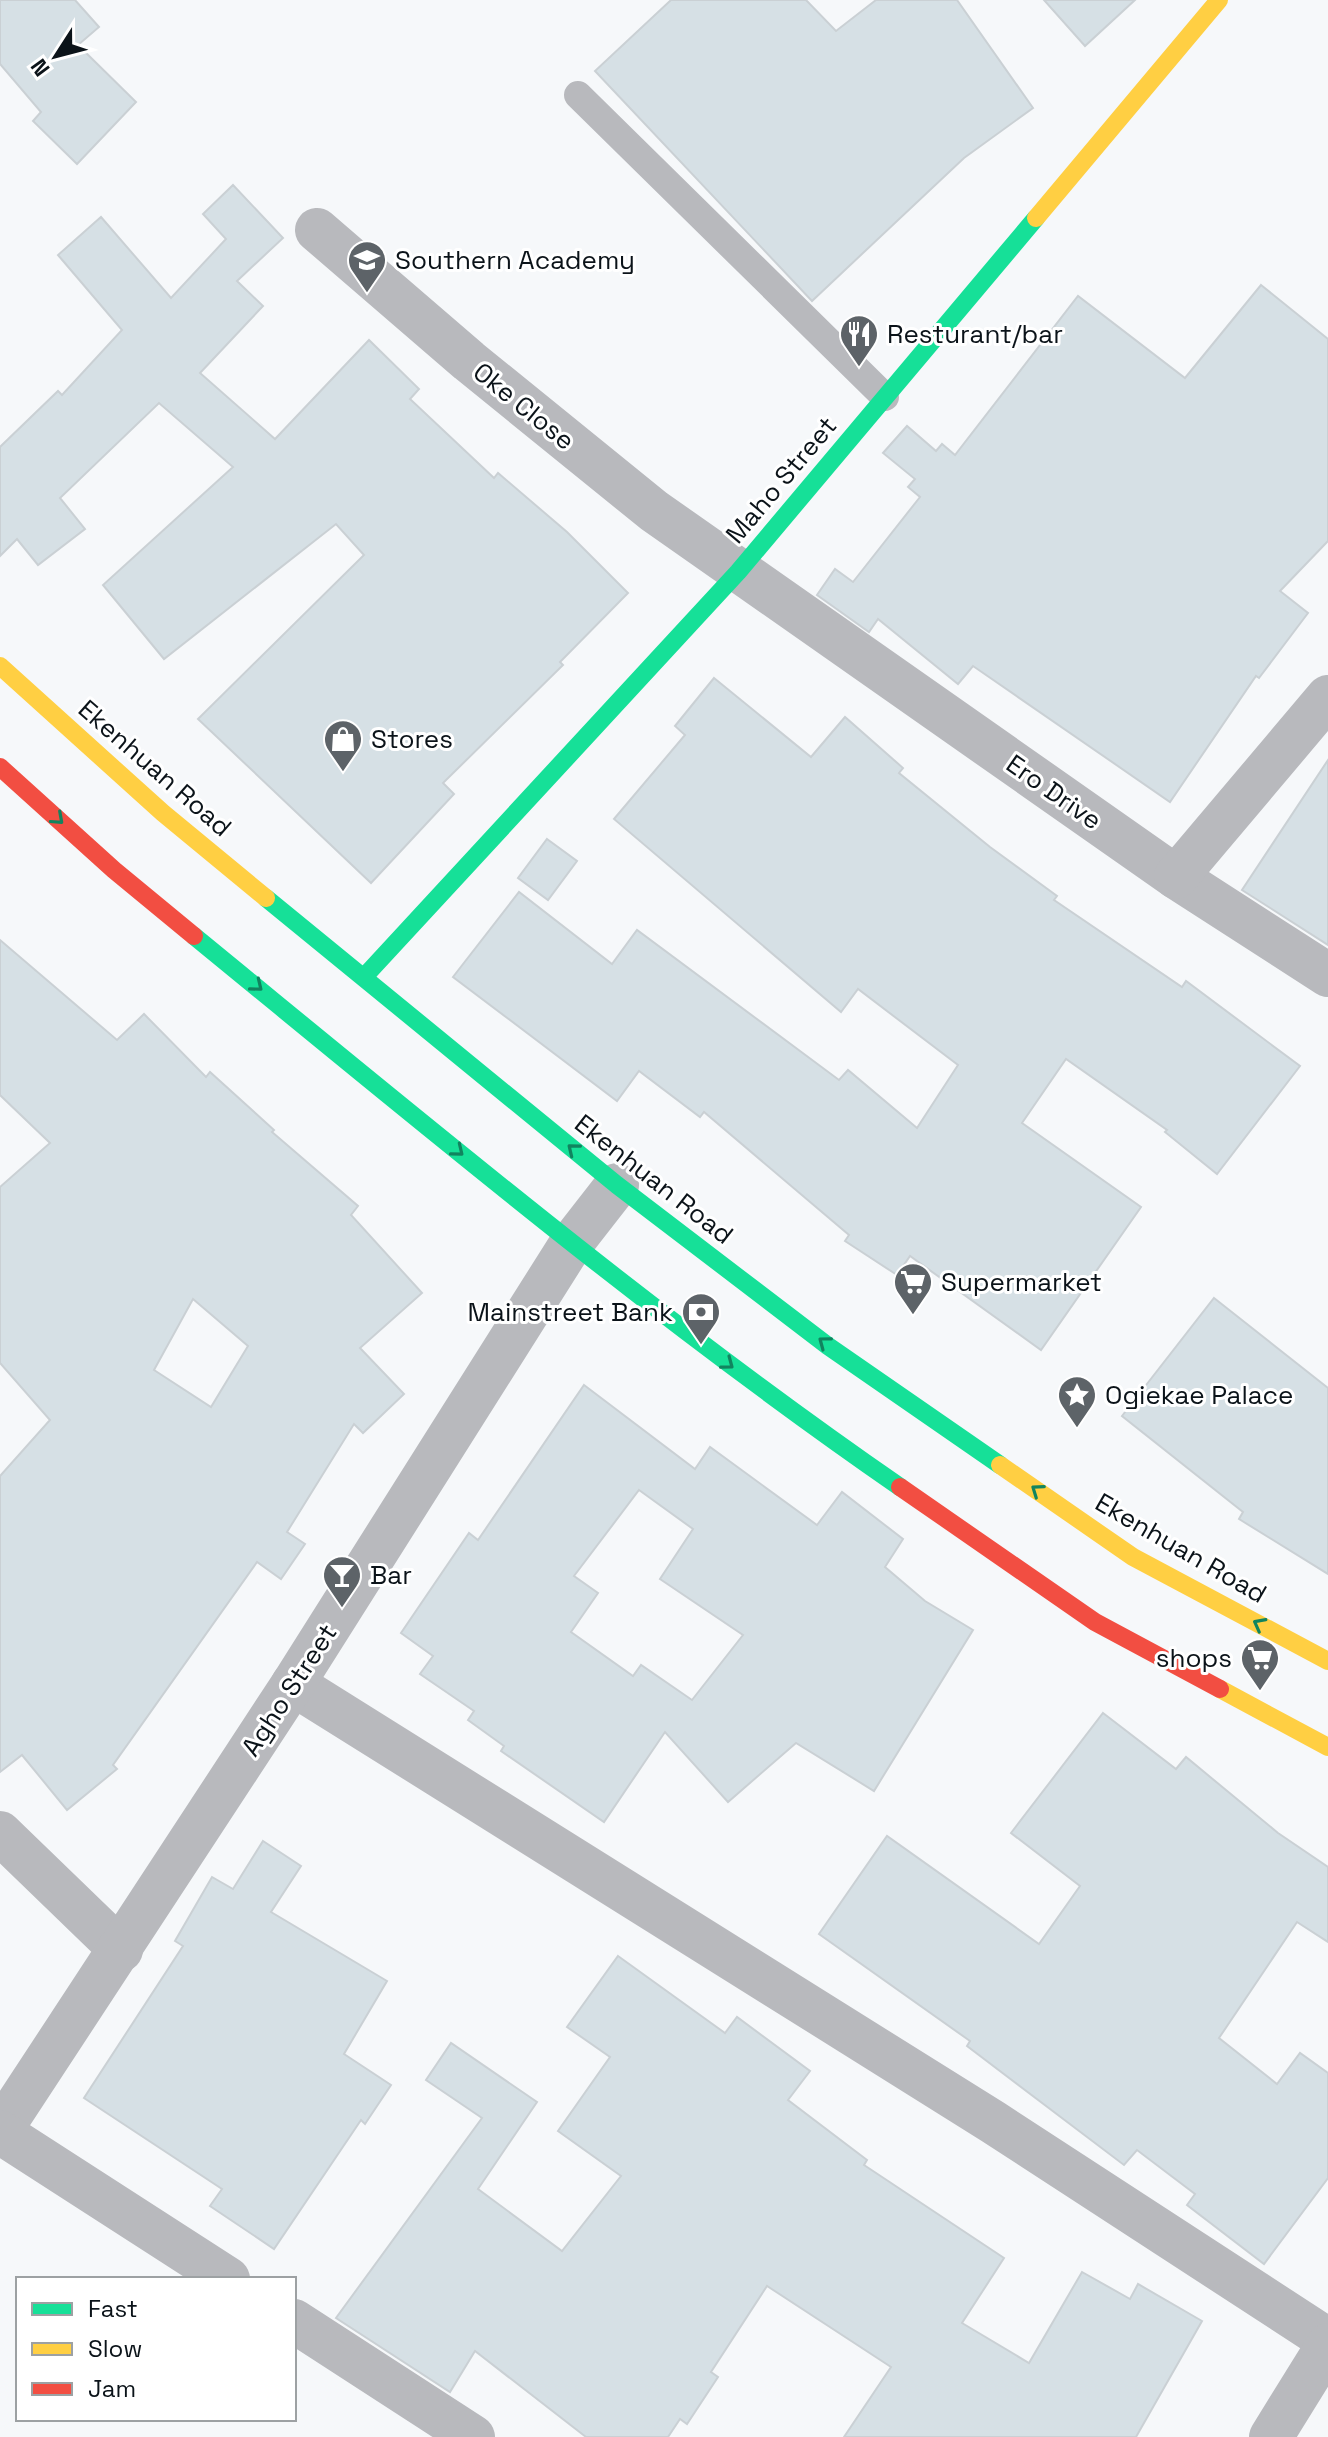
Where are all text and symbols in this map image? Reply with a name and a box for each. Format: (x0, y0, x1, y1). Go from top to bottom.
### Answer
north arrow (16, 16, 96, 96)
text: N (24, 54, 55, 82)
school or university icon: Southern Academy (346, 239, 388, 294)
place label: Southern Academy (395, 243, 635, 277)
restaurant icon: Resturant/bar (838, 313, 880, 368)
place label: Resturant/bar (887, 317, 1063, 351)
street label: Oke Close (466, 355, 582, 457)
street label: Maho Street (718, 409, 844, 551)
street label: Ekenhuan Road (71, 692, 239, 844)
shop icon: Stores (322, 718, 364, 773)
place label: Stores (371, 722, 453, 756)
street label: Ero Drive (1000, 747, 1108, 837)
one-way arrow (49, 810, 64, 824)
one-way arrow (248, 976, 263, 991)
street label: Ekenhuan Road (568, 1106, 740, 1252)
one-way arrow (449, 1141, 463, 1156)
one-way arrow (568, 1144, 583, 1159)
supermarket icon: Supermarket (892, 1261, 934, 1316)
place label: Supermarket (941, 1265, 1102, 1299)
bank icon: Mainstreet Bank (680, 1291, 722, 1346)
place label: Mainstreet Bank (468, 1295, 673, 1329)
one-way arrow (818, 1337, 832, 1352)
one-way arrow (719, 1355, 734, 1369)
place icon: Ogiekae Palace (1056, 1374, 1098, 1429)
place label: Ogiekae Palace (1105, 1378, 1293, 1412)
one-way arrow (1032, 1485, 1046, 1500)
street label: Ekenhuan Road (1089, 1485, 1273, 1611)
bar icon: Bar (321, 1554, 363, 1609)
place label: Bar (370, 1558, 412, 1592)
street label: Agho Street (234, 1617, 344, 1763)
one-way arrow (1253, 1619, 1268, 1634)
supermarket icon: shops (1239, 1637, 1281, 1692)
place label: shops (1156, 1641, 1232, 1675)
legend (16, 2277, 296, 2421)
text: Fast (88, 2293, 138, 2324)
text: Slow (88, 2333, 142, 2364)
text: Jam (88, 2373, 136, 2404)

